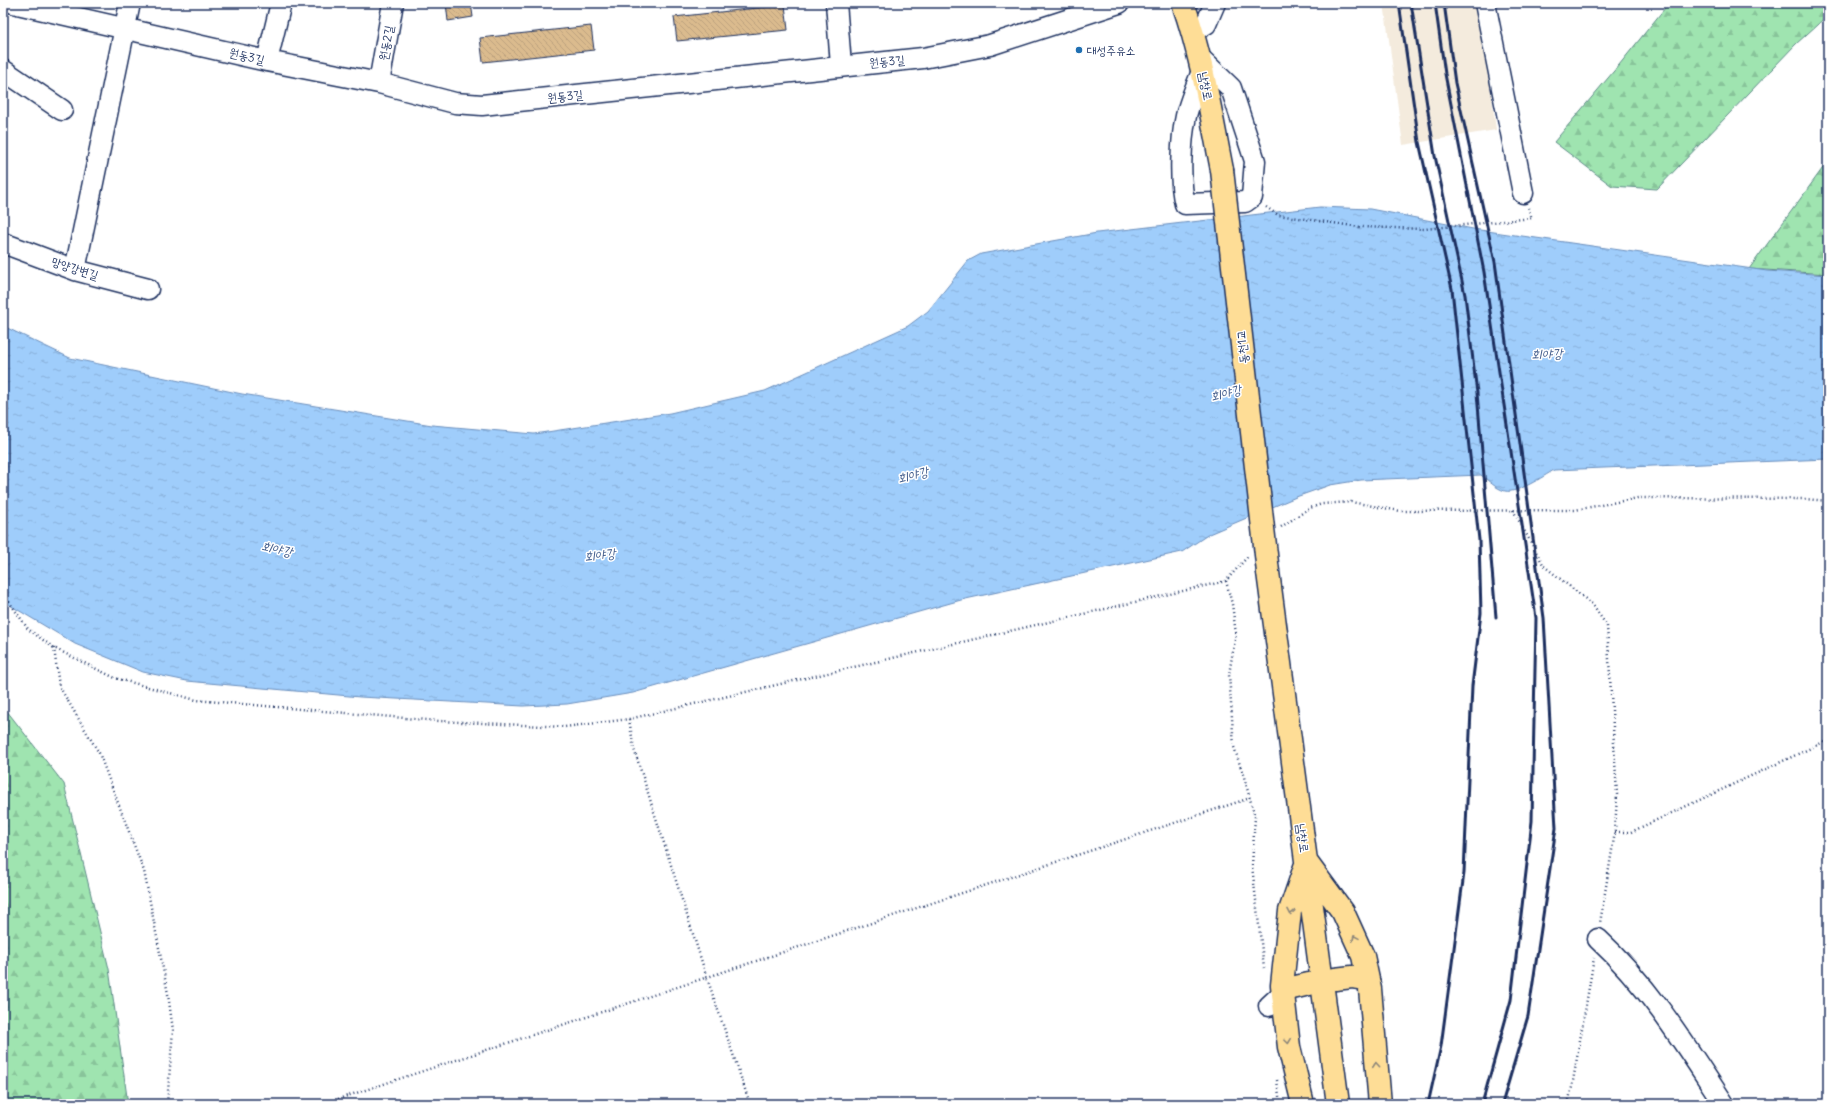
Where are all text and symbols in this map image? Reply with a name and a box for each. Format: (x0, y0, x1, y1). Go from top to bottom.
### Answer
street label: 원동2길 (376, 24, 397, 62)
place label: 대성주유소 (1087, 43, 1135, 58)
street label: 원동3길 (228, 45, 266, 67)
marker: 대성주유소 (1074, 45, 1084, 55)
street label: 원동3길 (869, 52, 906, 70)
street label: 남창로 (1196, 70, 1216, 102)
street label: 원동3길 (546, 87, 584, 105)
street label: 망양강변길 (50, 253, 101, 283)
street label: 동천1교 (1233, 329, 1251, 365)
water label: 회야강 (1531, 345, 1565, 363)
water label: 회야강 (1209, 380, 1245, 405)
water label: 회야강 (896, 462, 932, 487)
water label: 회야강 (260, 537, 296, 561)
water label: 회야강 (583, 544, 618, 565)
street label: 남창로 (1294, 823, 1312, 853)
one-way arrow (1287, 909, 1295, 915)
one-way arrow (1352, 935, 1360, 942)
one-way arrow (1284, 1038, 1293, 1044)
one-way arrow (1372, 1062, 1381, 1068)

